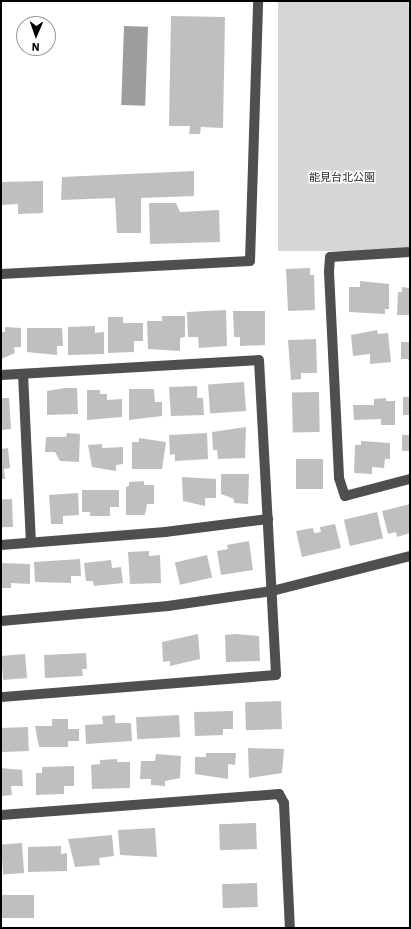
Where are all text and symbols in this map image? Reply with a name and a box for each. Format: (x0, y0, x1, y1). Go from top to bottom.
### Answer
north arrow (16, 16, 56, 56)
text: N (31, 40, 40, 54)
park label: 能見台北公園 (309, 170, 375, 184)

